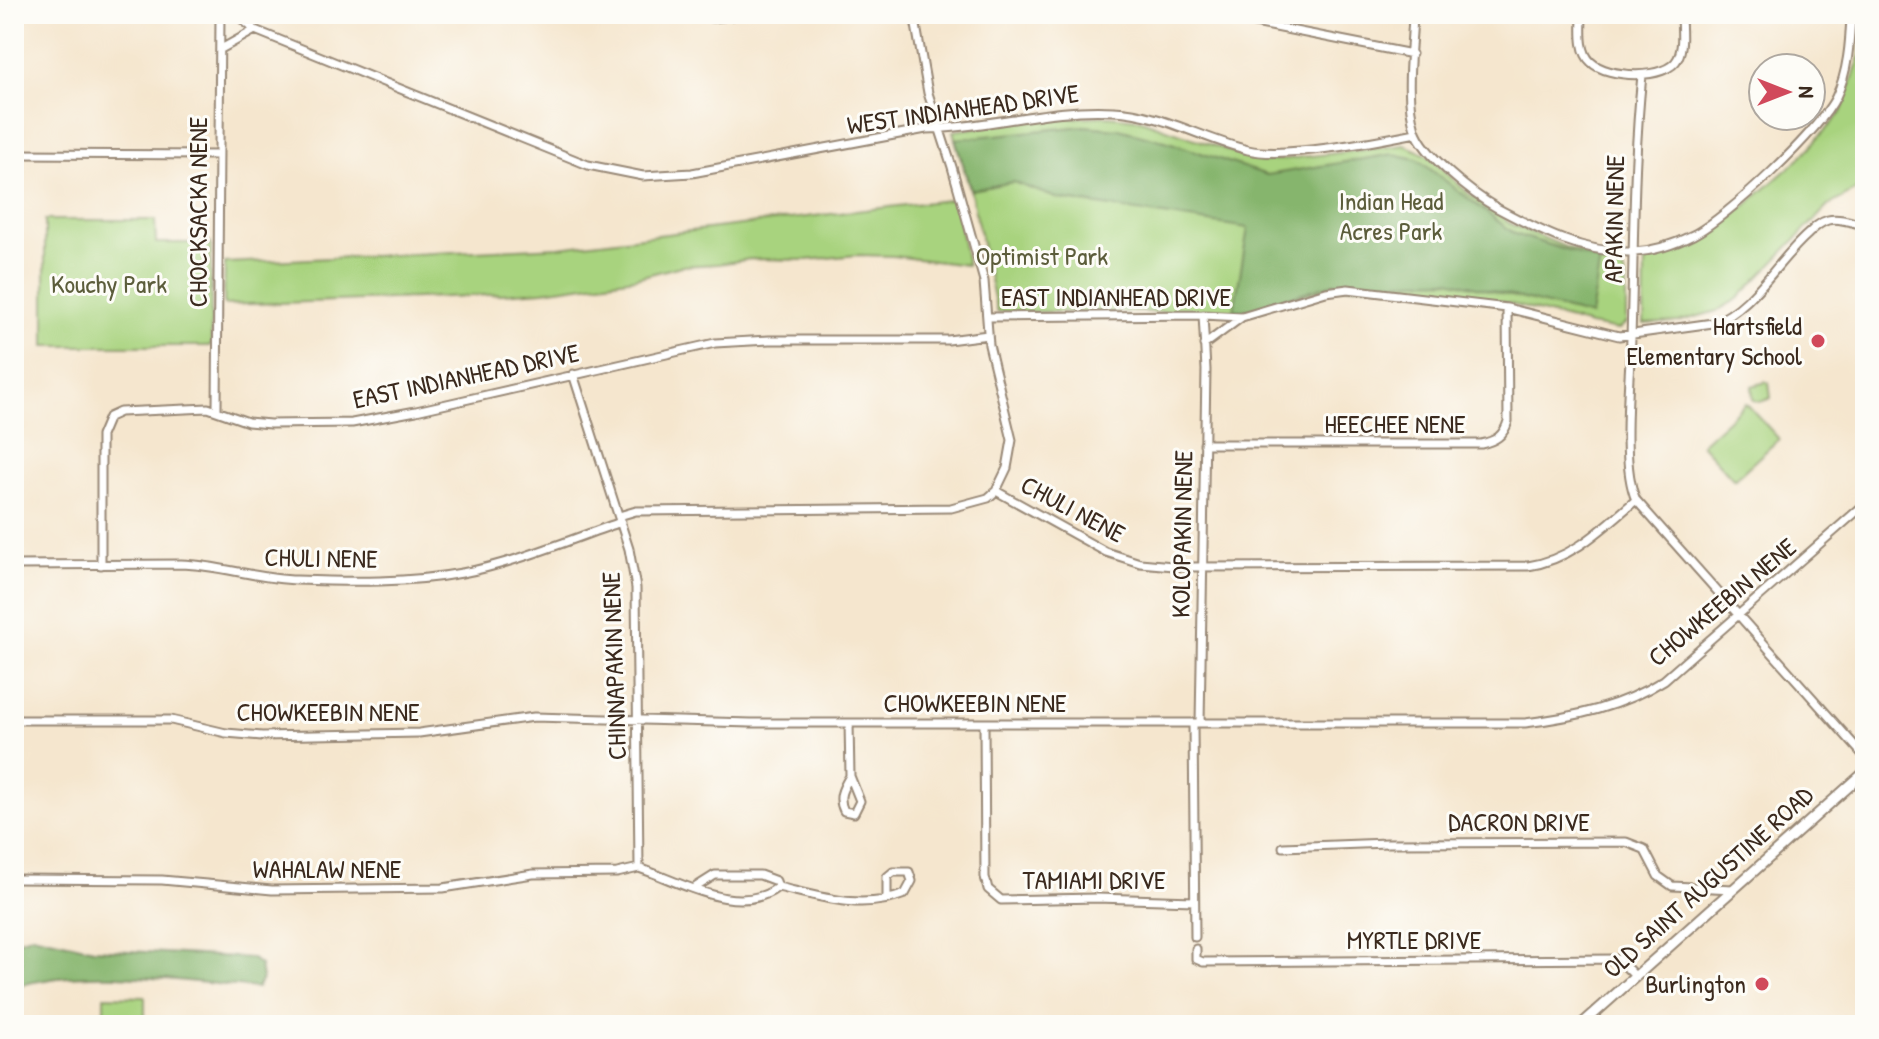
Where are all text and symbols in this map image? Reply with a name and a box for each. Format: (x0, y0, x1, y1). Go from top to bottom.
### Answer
north arrow (1747, 52, 1827, 132)
street label: WEST INDIANHEAD DRIVE (845, 75, 1082, 142)
text: N (1792, 86, 1822, 98)
street label: CHOCKSACKA NENE (180, 116, 215, 307)
street label: APAKIN NENE (1595, 154, 1632, 283)
park label: Indian Head Acres Park (1339, 183, 1443, 248)
park label: Optimist Park (976, 238, 1108, 273)
park label: Kouchy Park (51, 266, 167, 301)
street label: EAST INDIANHEAD DRIVE (1001, 279, 1232, 314)
place label: Hartsfield Elementary School (1627, 308, 1802, 373)
marker: Hartsfield Elementary School (1809, 332, 1827, 350)
street label: EAST INDIANHEAD DRIVE (350, 334, 583, 417)
street label: HEECHEE NENE (1324, 406, 1466, 441)
street label: KOLOPAKIN NENE (1163, 449, 1200, 618)
street label: CHULI NENE (1015, 467, 1132, 551)
street label: CHOWKEEBIN NENE (1640, 529, 1803, 674)
street label: CHULI NENE (264, 539, 378, 576)
street label: CHINNAPAKIN NENE (593, 571, 634, 761)
street label: CHOWKEEBIN NENE (883, 685, 1067, 720)
street label: CHOWKEEBIN NENE (236, 694, 420, 729)
street label: OLD SAINT AUGUSTINE ROAD (1595, 777, 1821, 986)
street label: DACRON DRIVE (1448, 804, 1590, 839)
street label: WAHALAW NENE (253, 851, 402, 886)
street label: TAMIAMI DRIVE (1022, 862, 1166, 897)
street label: MYRTLE DRIVE (1347, 922, 1482, 957)
place label: Burlington (1645, 966, 1746, 1001)
marker: Burlington (1753, 975, 1771, 993)

